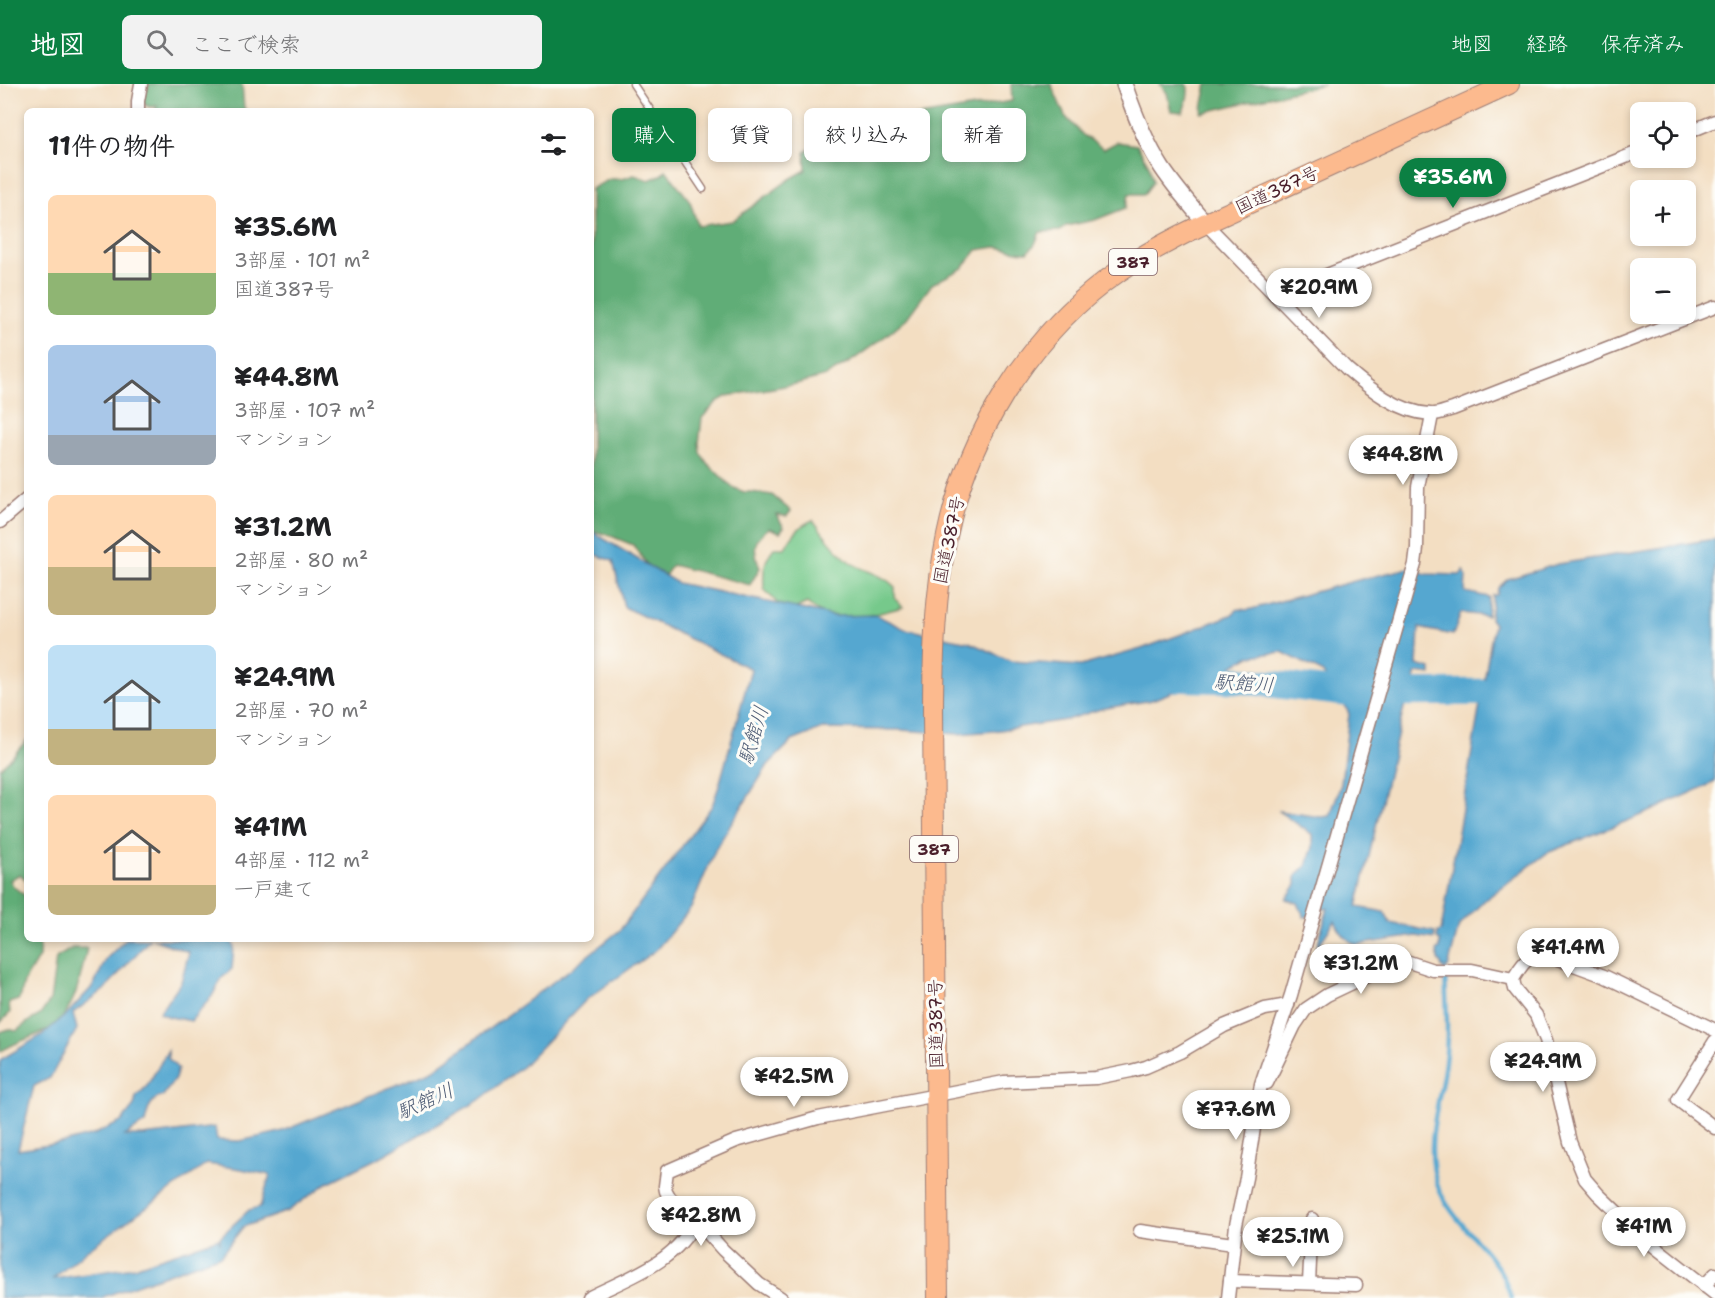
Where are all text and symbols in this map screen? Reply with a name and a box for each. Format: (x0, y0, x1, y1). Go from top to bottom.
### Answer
search box (122, 15, 542, 69)
text: 地図 (30, 25, 86, 63)
icon: search (143, 26, 176, 59)
text: ここで検索 (191, 30, 301, 59)
text: 地図 (1451, 30, 1493, 58)
text: 経路 (1526, 30, 1568, 58)
text: 保存済み (1601, 30, 1685, 58)
map controls (1630, 102, 1696, 324)
button: locate (1630, 102, 1696, 168)
chip: 購入 (612, 108, 696, 162)
chip: 賃貸 (708, 108, 792, 162)
chip: 絞り込み (804, 108, 930, 162)
chip: 新着 (942, 108, 1026, 162)
text: 11件の物件 (48, 128, 175, 163)
icon: filters (537, 128, 570, 161)
pin: ¥35.6M (1404, 158, 1502, 209)
street label: 国道387号 (1231, 160, 1323, 220)
text: ¥35.6M (1413, 164, 1493, 190)
button: + (1630, 180, 1696, 246)
text: ¥35.6M (234, 209, 337, 244)
icon: home (96, 219, 168, 291)
text: 3部屋 · 101 m² (234, 247, 370, 273)
road number: 387 (1109, 249, 1157, 275)
button: − (1630, 258, 1696, 324)
pin: ¥20.9M (1270, 268, 1368, 319)
text: ¥20.9M (1280, 274, 1358, 300)
text: 国道387号 (234, 276, 334, 302)
text: ¥44.8M (234, 359, 339, 394)
icon: home (96, 369, 168, 441)
text: 3部屋 · 107 m² (234, 397, 375, 423)
text: マンション (234, 426, 333, 452)
pin: ¥44.8M (1354, 435, 1452, 486)
text: ¥44.8M (1363, 441, 1443, 467)
street label: 国道387号 (928, 493, 970, 587)
text: ¥31.2M (234, 509, 332, 544)
icon: home (96, 519, 168, 591)
text: 2部屋 · 80 m² (234, 547, 368, 573)
text: マンション (234, 576, 333, 602)
text: ¥24.9M (234, 659, 335, 694)
water label: 駅館川 (1213, 668, 1275, 698)
icon: home (96, 669, 168, 741)
text: 2部屋 · 70 m² (234, 697, 368, 723)
water label: 駅館川 (732, 703, 774, 767)
text: マンション (234, 726, 333, 752)
text: ¥41M (234, 809, 307, 844)
icon: home (96, 819, 168, 891)
road number: 387 (910, 836, 958, 862)
text: 4部屋 · 112 m² (234, 847, 370, 873)
text: 一戸建て (234, 876, 314, 902)
pin: ¥41.4M (1519, 928, 1617, 979)
text: ¥41.4M (1531, 934, 1605, 960)
pin: ¥31.2M (1312, 944, 1410, 995)
text: ¥31.2M (1323, 950, 1399, 976)
street label: 国道387号 (923, 979, 949, 1069)
pin: ¥24.9M (1494, 1042, 1592, 1093)
text: ¥24.9M (1504, 1048, 1582, 1074)
pin: ¥42.5M (745, 1057, 843, 1108)
text: ¥42.5M (754, 1063, 834, 1089)
water label: 駅館川 (392, 1077, 458, 1125)
pin: ¥77.6M (1187, 1090, 1285, 1141)
text: ¥77.6M (1196, 1096, 1276, 1122)
pin: ¥42.8M (652, 1196, 750, 1247)
text: ¥42.8M (661, 1202, 741, 1228)
pin: ¥41M (1608, 1207, 1680, 1258)
text: ¥41M (1616, 1213, 1672, 1239)
pin: ¥25.1M (1244, 1217, 1342, 1268)
text: ¥25.1M (1256, 1223, 1330, 1249)

